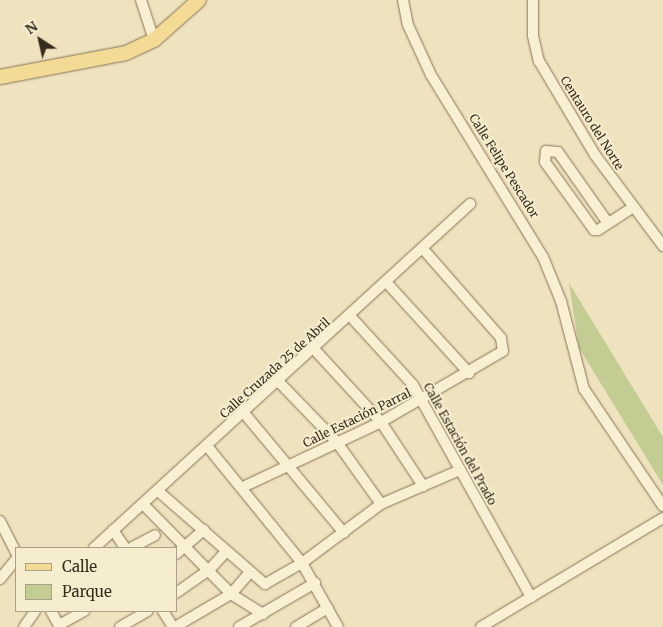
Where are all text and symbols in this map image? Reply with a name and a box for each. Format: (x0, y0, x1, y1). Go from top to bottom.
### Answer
north arrow (15, 15, 65, 65)
text: N (22, 17, 41, 38)
street label: Centauro del Norte (557, 74, 627, 172)
street label: Calle Felipe Pescador (466, 111, 542, 221)
street label: Calle Cruzada 25 de Abril (217, 315, 333, 421)
street label: Calle Estación del Prado (420, 380, 500, 508)
street label: Calle Estación Parral (301, 386, 413, 450)
legend (15, 547, 178, 612)
text: Calle (62, 557, 97, 576)
text: Parque (62, 582, 112, 601)

